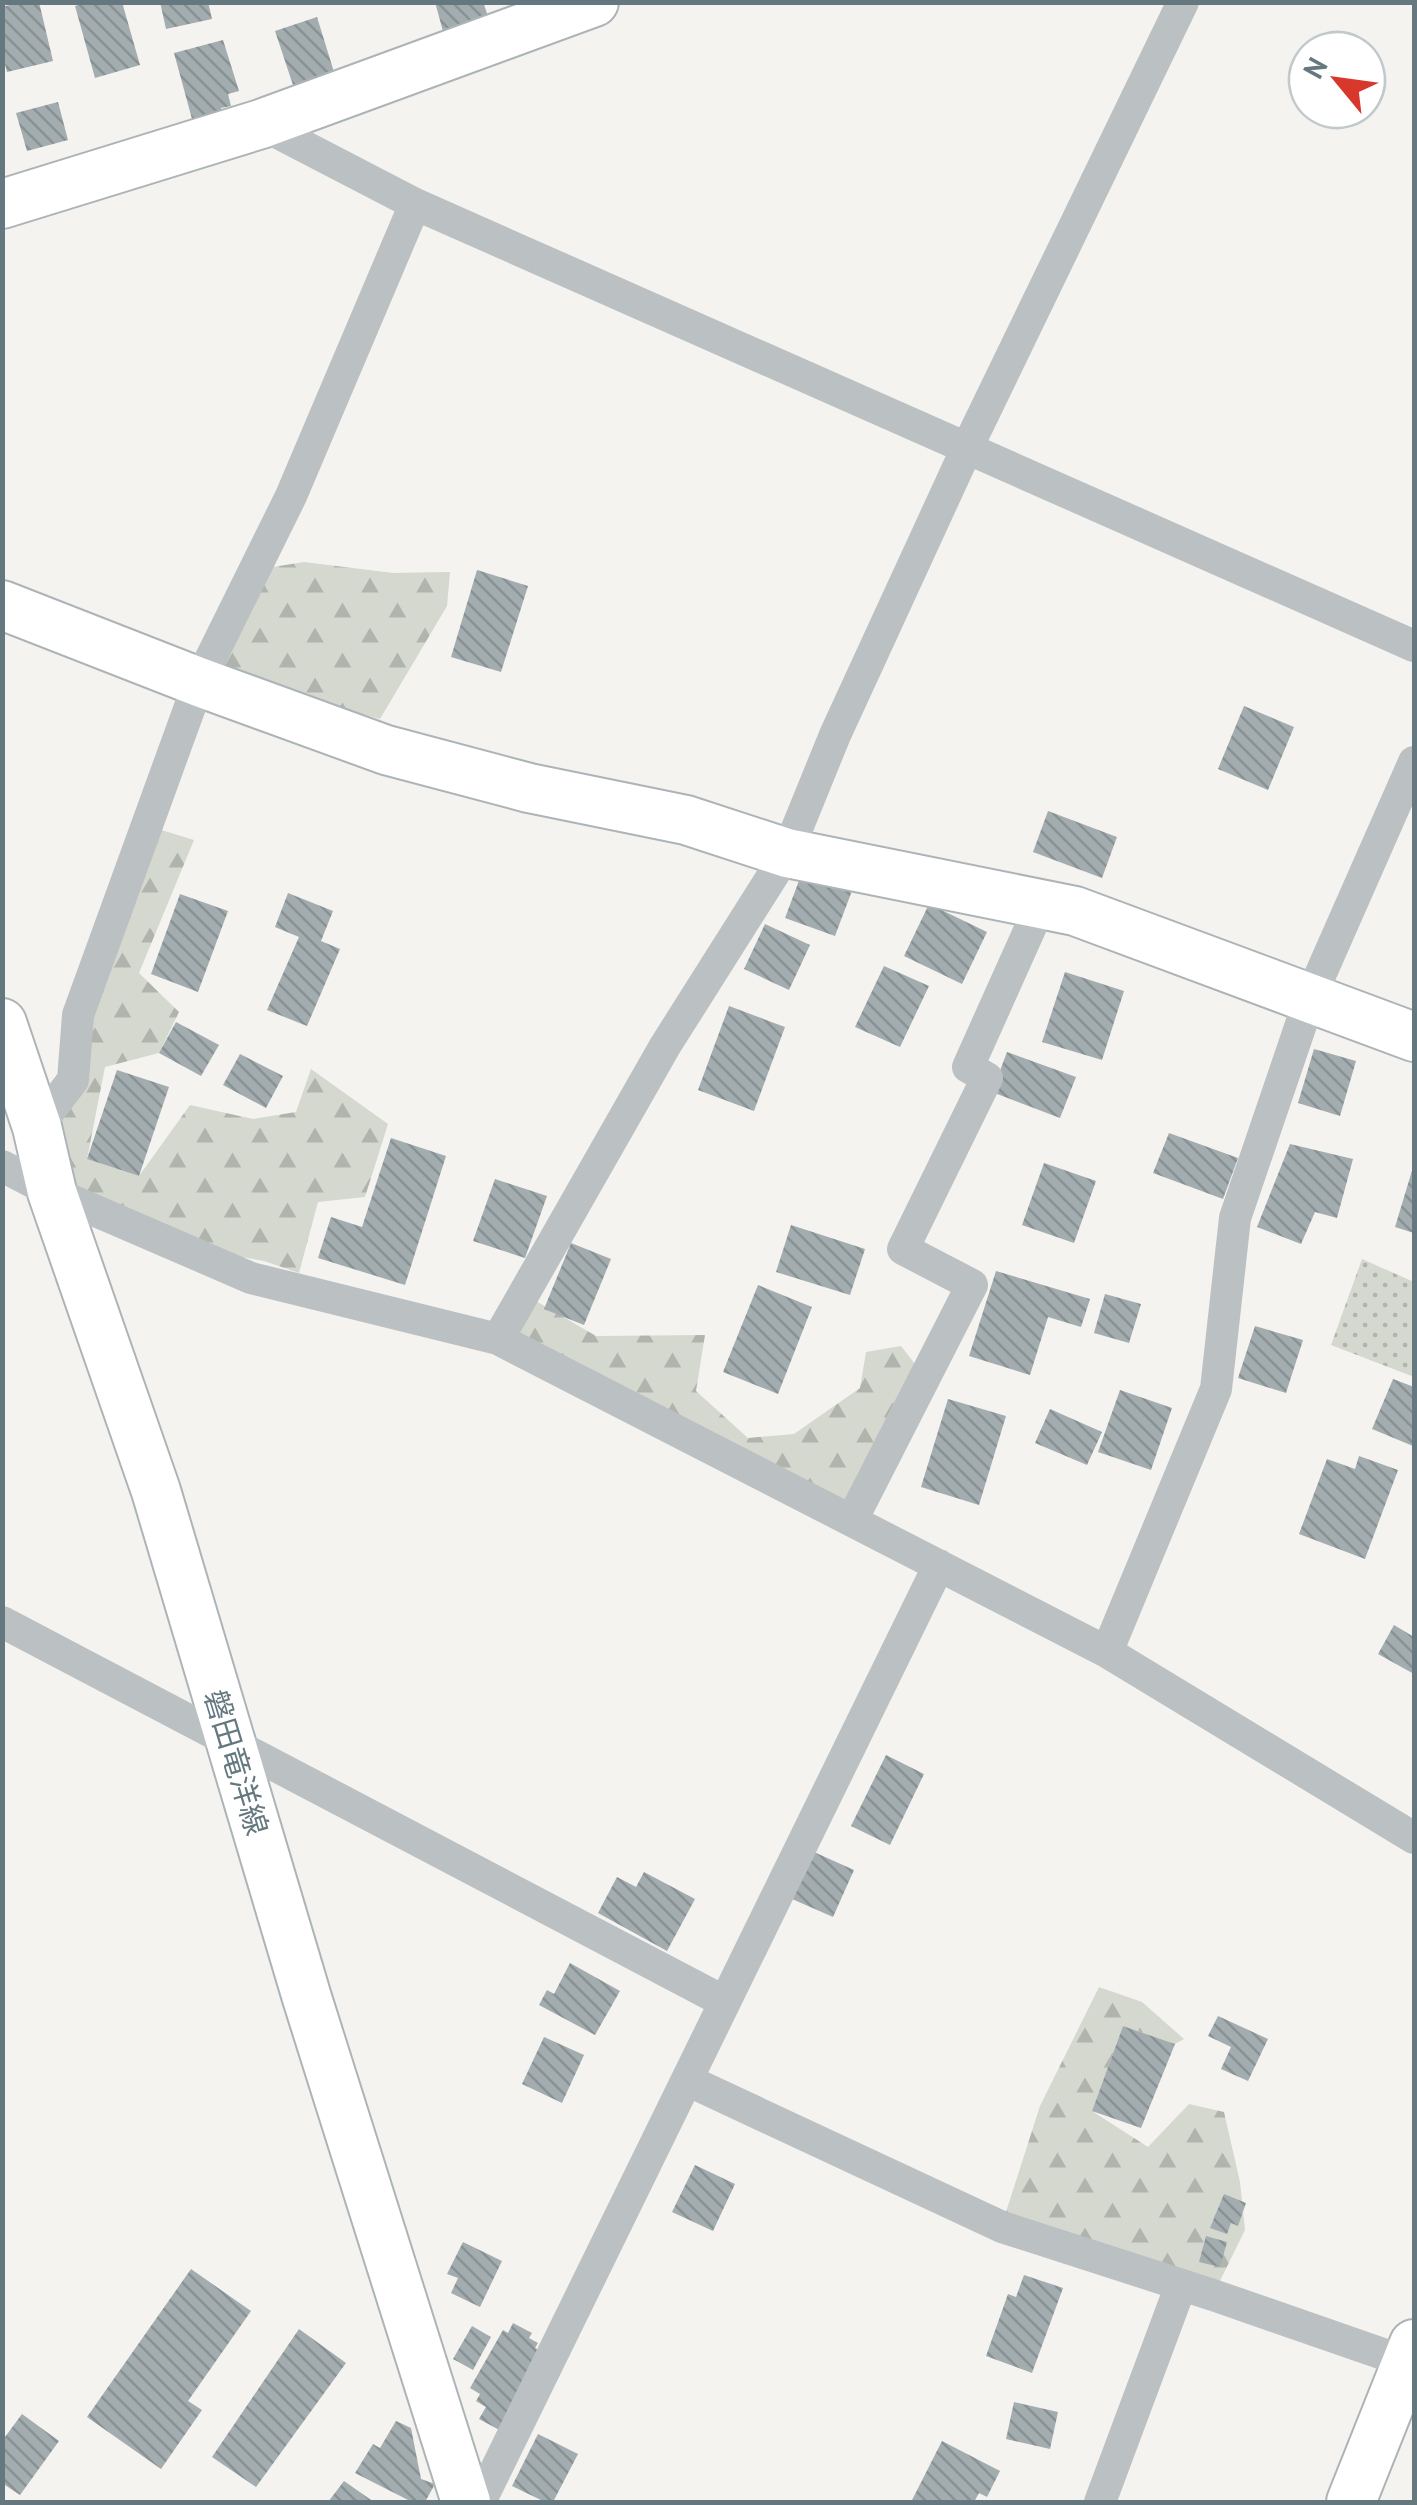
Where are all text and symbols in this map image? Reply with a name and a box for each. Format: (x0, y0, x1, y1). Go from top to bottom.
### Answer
north arrow (1287, 30, 1387, 130)
text: N (1294, 51, 1335, 85)
street label: 磐田竜洋線 (196, 1685, 278, 1839)

